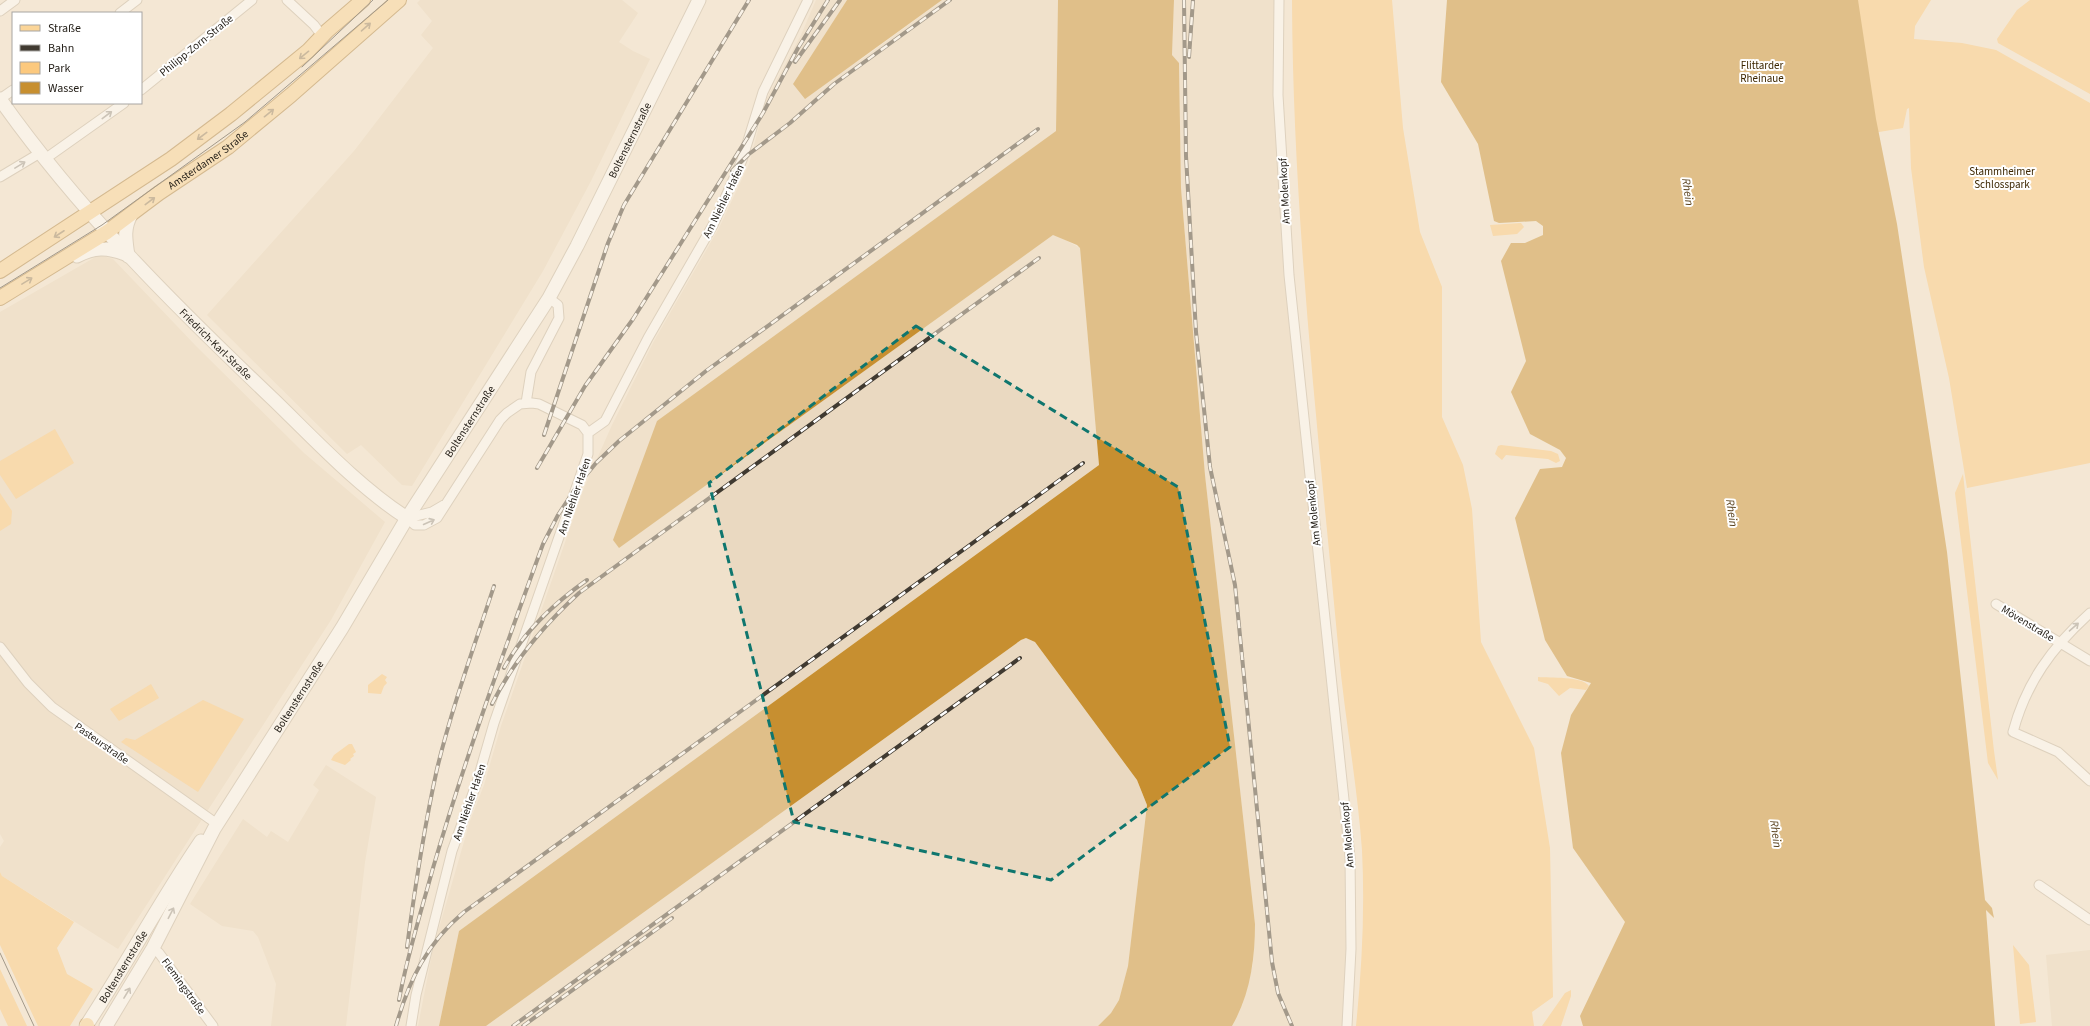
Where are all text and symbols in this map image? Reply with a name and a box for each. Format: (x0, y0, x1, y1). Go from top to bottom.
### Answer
street label: Philipp-Zorn-Straße (156, 11, 237, 80)
legend (12, 12, 142, 104)
text: Straße (48, 20, 81, 37)
one-way arrow (361, 23, 372, 32)
text: Bahn (48, 40, 74, 57)
one-way arrow (298, 50, 309, 59)
park label: Flittarder Rheinaue (1740, 58, 1784, 86)
text: Park (48, 60, 70, 77)
text: Wasser (48, 80, 84, 97)
street label: Boltensternstraße (605, 99, 655, 181)
one-way arrow (263, 109, 274, 118)
one-way arrow (102, 111, 113, 119)
street label: Amsterdamer Straße (165, 126, 252, 193)
one-way arrow (197, 131, 208, 140)
street label: Am Molenkopf (1275, 157, 1294, 224)
one-way arrow (14, 161, 26, 169)
street label: Am Niehler Hafen (699, 162, 748, 241)
park label: Stammheimer Schlosspark (1969, 164, 2035, 192)
water label: Rhein (1677, 177, 1698, 207)
one-way arrow (144, 196, 155, 205)
one-way arrow (53, 230, 64, 238)
one-way arrow (21, 276, 33, 284)
street label: Friedrich-Karl-Straße (176, 305, 256, 384)
street label: Boltensternstraße (441, 382, 499, 460)
street label: Am Niehler Hafen (554, 456, 595, 536)
street label: Am Molenkopf (1303, 479, 1324, 547)
water label: Rhein (1721, 498, 1742, 528)
one-way arrow (423, 518, 435, 525)
street label: Mövenstraße (1998, 602, 2058, 645)
one-way arrow (2069, 623, 2079, 632)
street label: Boltensternstraße (270, 657, 328, 736)
street label: Pasteurstraße (71, 719, 132, 768)
street label: Am Niehler Hafen (449, 762, 490, 842)
street label: Am Molenkopf (1337, 801, 1358, 869)
water label: Rhein (1765, 819, 1786, 849)
one-way arrow (168, 907, 175, 919)
street label: Boltensternstraße (96, 927, 151, 1006)
street label: Flemingstraße (158, 955, 209, 1018)
one-way arrow (123, 987, 131, 999)

